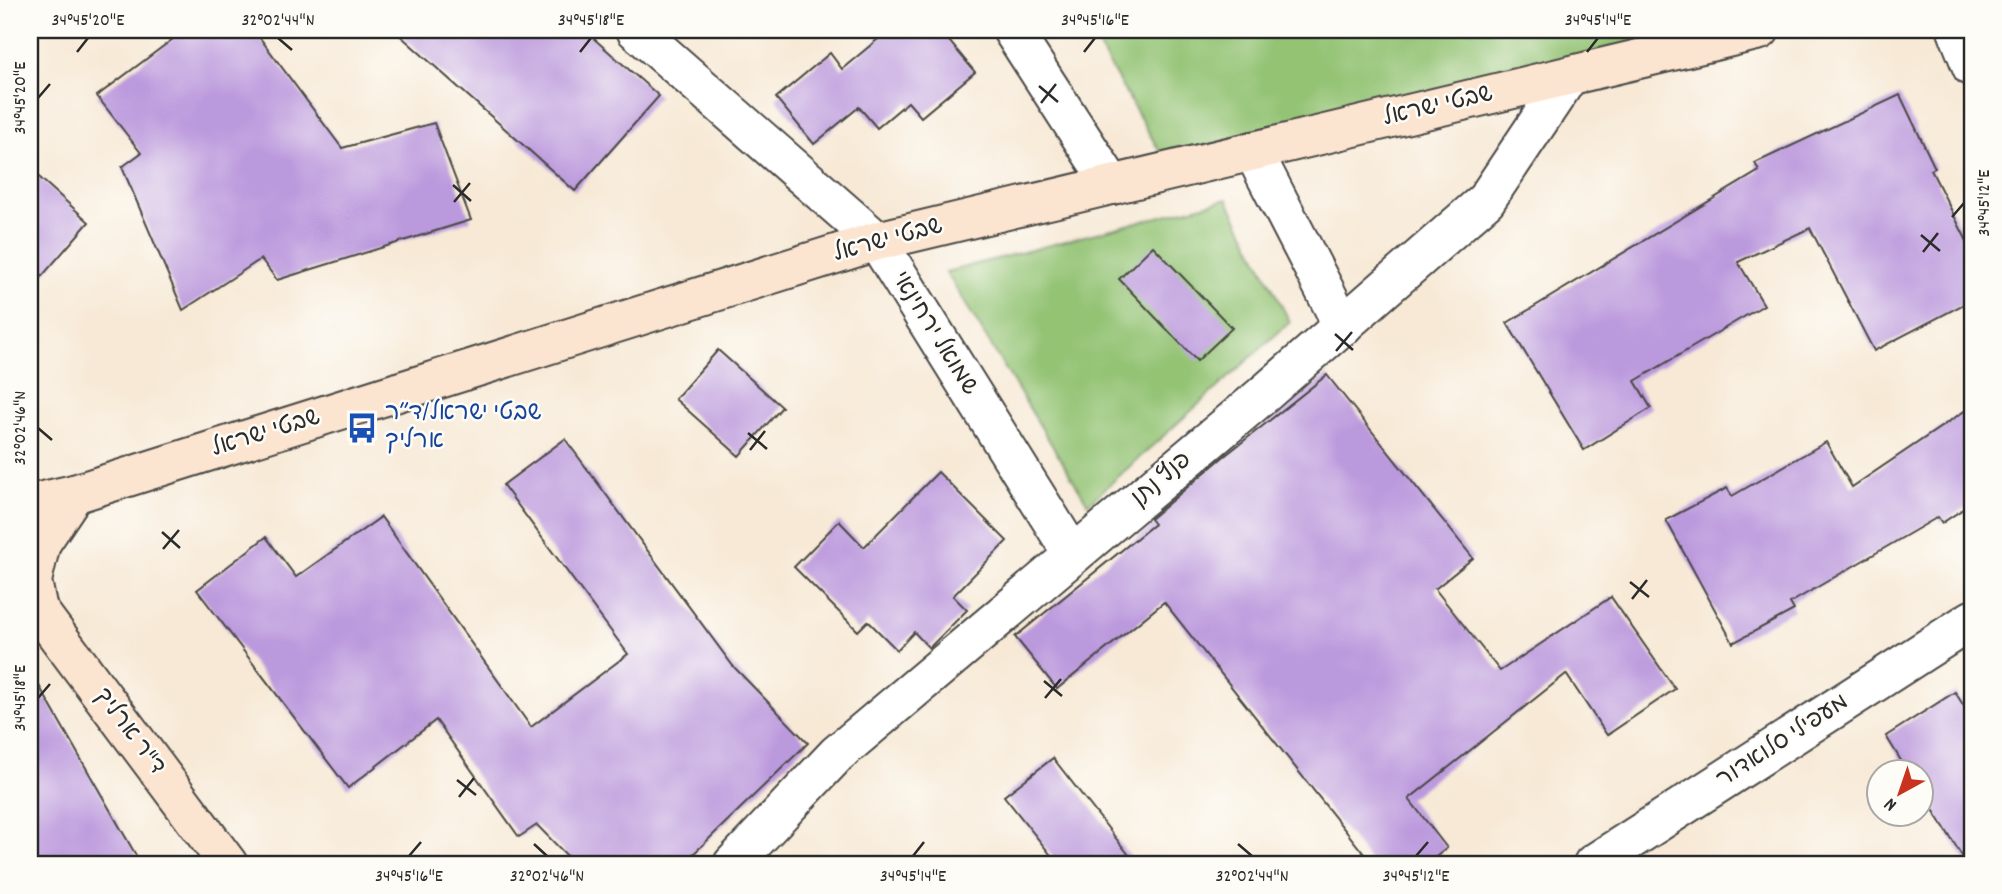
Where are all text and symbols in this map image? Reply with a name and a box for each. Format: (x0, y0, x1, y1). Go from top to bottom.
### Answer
text: 34°45'20"E (52, 9, 124, 34)
text: 32°02'44"N (241, 9, 315, 34)
text: 34°45'18"E (558, 9, 624, 34)
text: 34°45'16"E (1061, 9, 1129, 34)
text: 34°45'14"E (1565, 9, 1631, 34)
text: 34°45'20"E (9, 62, 34, 134)
street label: שבטי ישראל (1380, 78, 1496, 136)
text: 34°45'12"E (1973, 170, 1998, 236)
street label: שבטי ישראל (829, 210, 947, 272)
street label: שמואל ירחינאי (882, 265, 986, 403)
text: 32°02'46"N (9, 391, 34, 465)
place label: שבטי ישראל/ד״ר ארליך (385, 397, 541, 459)
street label: שבטי ישראל (207, 401, 325, 467)
bus stop icon: שבטי ישראל/ד״ר ארליך (345, 411, 379, 445)
street label: פנץ נתן (1124, 445, 1200, 515)
text: 34°45'18"E (9, 665, 34, 731)
street label: ד"ר ארליך (85, 681, 173, 783)
street label: מעפילי סלואדור (1710, 687, 1856, 797)
north arrow (1866, 758, 1936, 828)
text: N (1879, 790, 1904, 817)
text: 34°45'16"E (375, 865, 443, 890)
text: 32°02'46"N (510, 865, 584, 890)
text: 34°45'14"E (880, 865, 946, 890)
text: 32°02'44"N (1215, 865, 1289, 890)
text: 34°45'12"E (1383, 865, 1449, 890)

